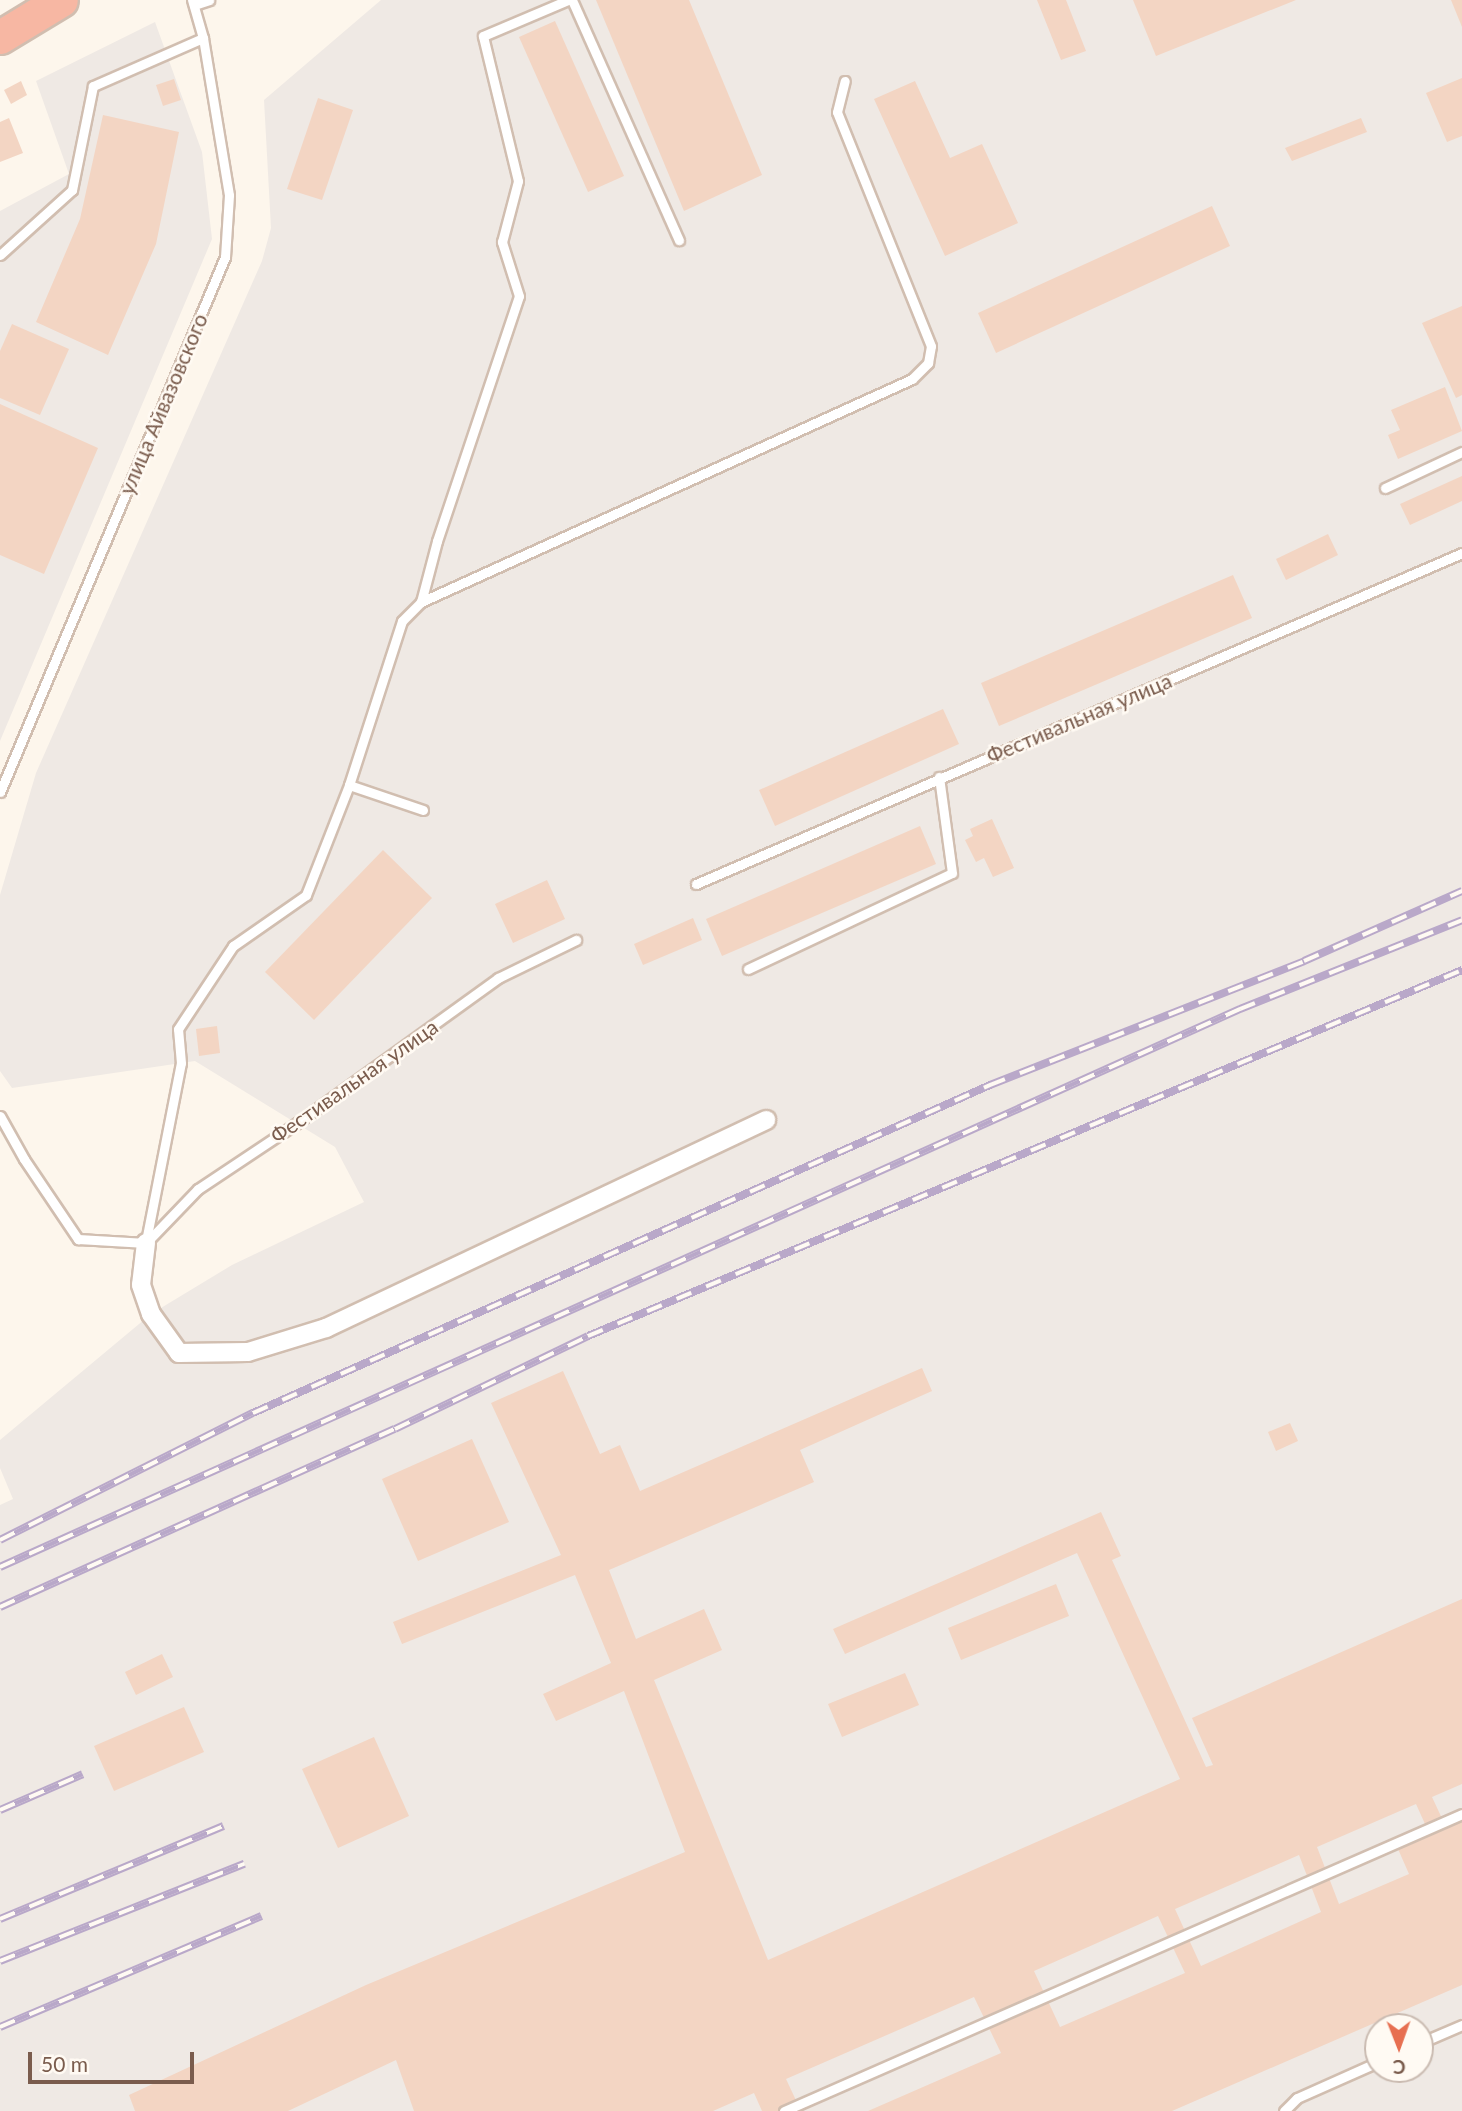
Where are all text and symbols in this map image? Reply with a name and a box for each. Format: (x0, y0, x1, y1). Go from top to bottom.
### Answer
street label: улица Айвазовского (113, 310, 213, 498)
street label: Фестивальная улица (983, 668, 1175, 768)
street label: Фестивальная улица (265, 1014, 443, 1148)
north arrow (1364, 2013, 1434, 2083)
scale bar (32, 2038, 198, 2082)
text: 50 m (41, 2051, 88, 2076)
text: С (1393, 2056, 1406, 2079)

